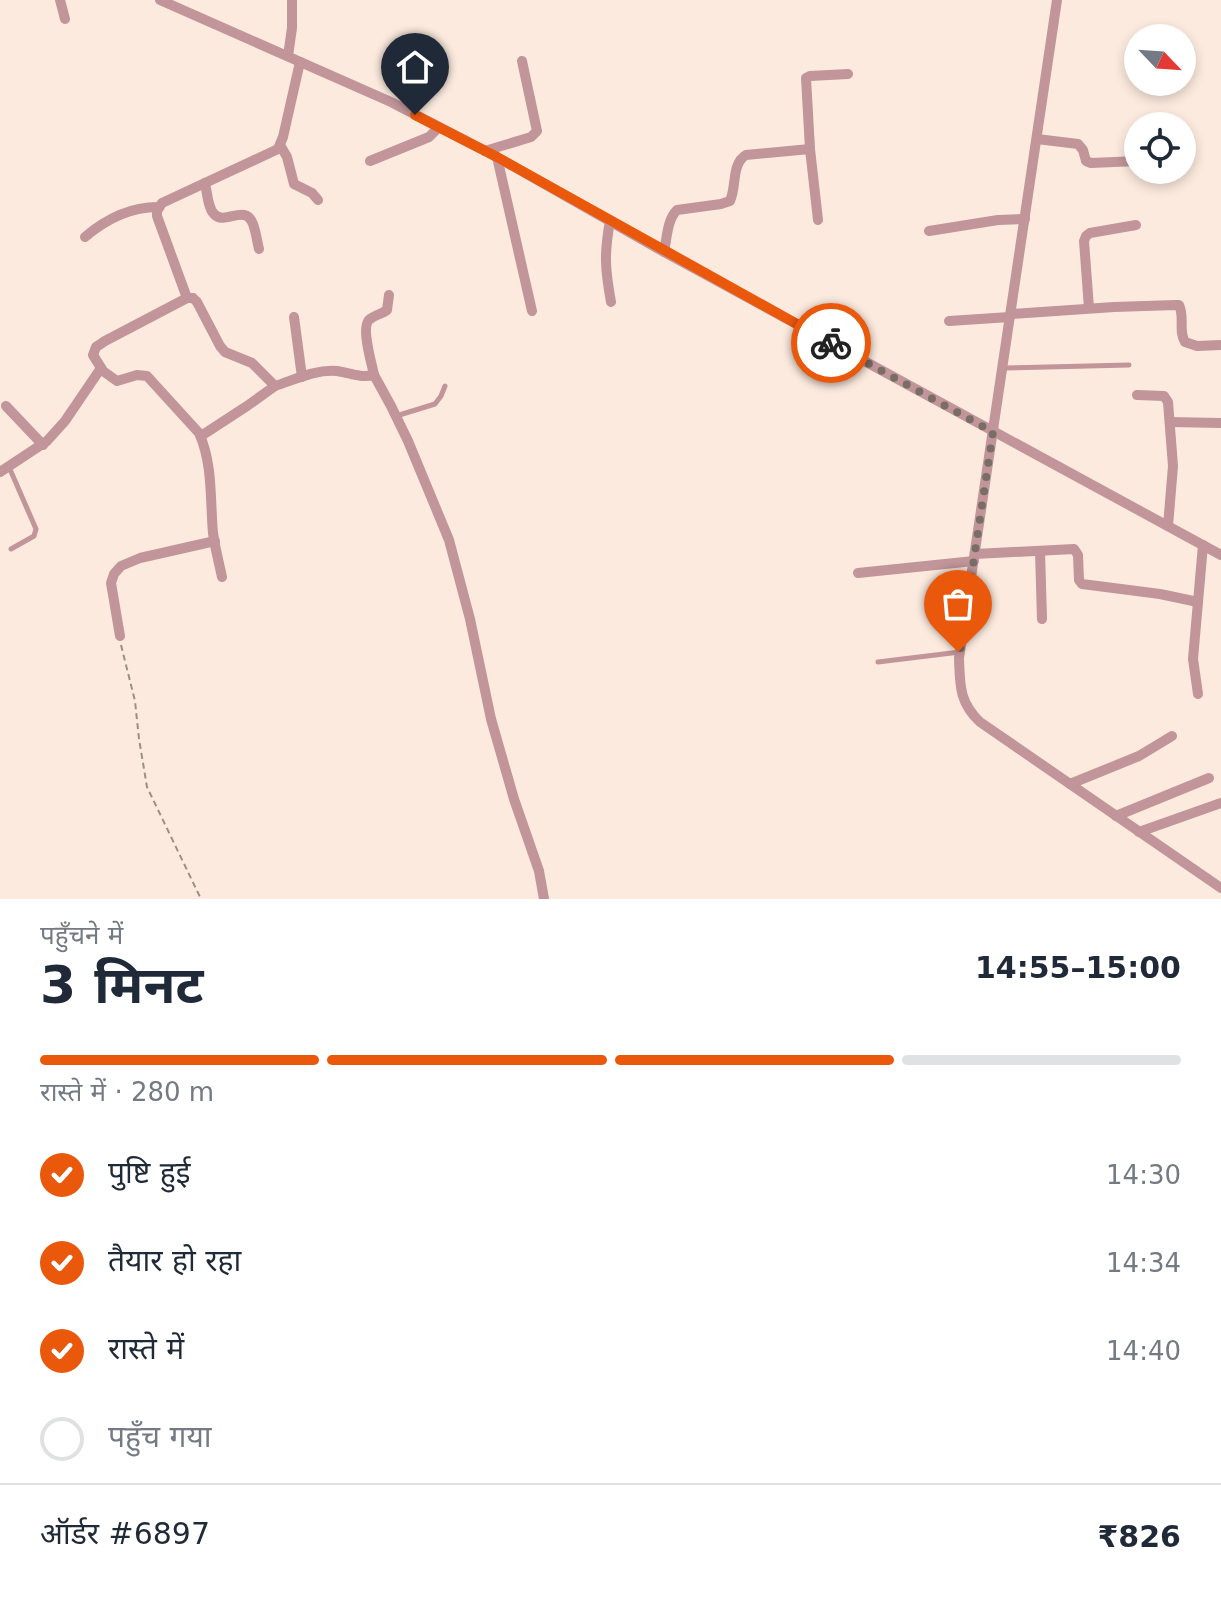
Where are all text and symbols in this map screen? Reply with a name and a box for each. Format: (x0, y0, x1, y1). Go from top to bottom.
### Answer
north arrow (1124, 24, 1196, 96)
map controls (1124, 24, 1196, 184)
pin (381, 33, 449, 115)
icon: home (393, 45, 437, 89)
button: locate (1124, 112, 1196, 184)
courier (791, 303, 871, 383)
icon: bike (809, 321, 853, 365)
pin (924, 570, 992, 652)
icon: bag (936, 582, 980, 626)
text: पहुँचने में (40, 920, 123, 950)
text: 14:55–15:00 (975, 950, 1181, 985)
text: 3 मिनट (40, 955, 203, 1015)
text: रास्ते में · 280 m (40, 1077, 214, 1107)
icon: check (40, 1153, 84, 1197)
text: पुष्टि हुई (108, 1155, 191, 1190)
text: 14:30 (1106, 1160, 1181, 1190)
icon: check (40, 1241, 84, 1285)
text: तैयार हो रहा (108, 1243, 241, 1278)
text: 14:34 (1106, 1248, 1181, 1278)
icon: check (40, 1329, 84, 1373)
text: रास्ते में (108, 1331, 184, 1366)
text: 14:40 (1106, 1336, 1181, 1366)
text: पहुँच गया (108, 1419, 212, 1454)
text: ऑर्डर #6897 (40, 1516, 210, 1551)
text: ₹826 (1098, 1519, 1181, 1554)

